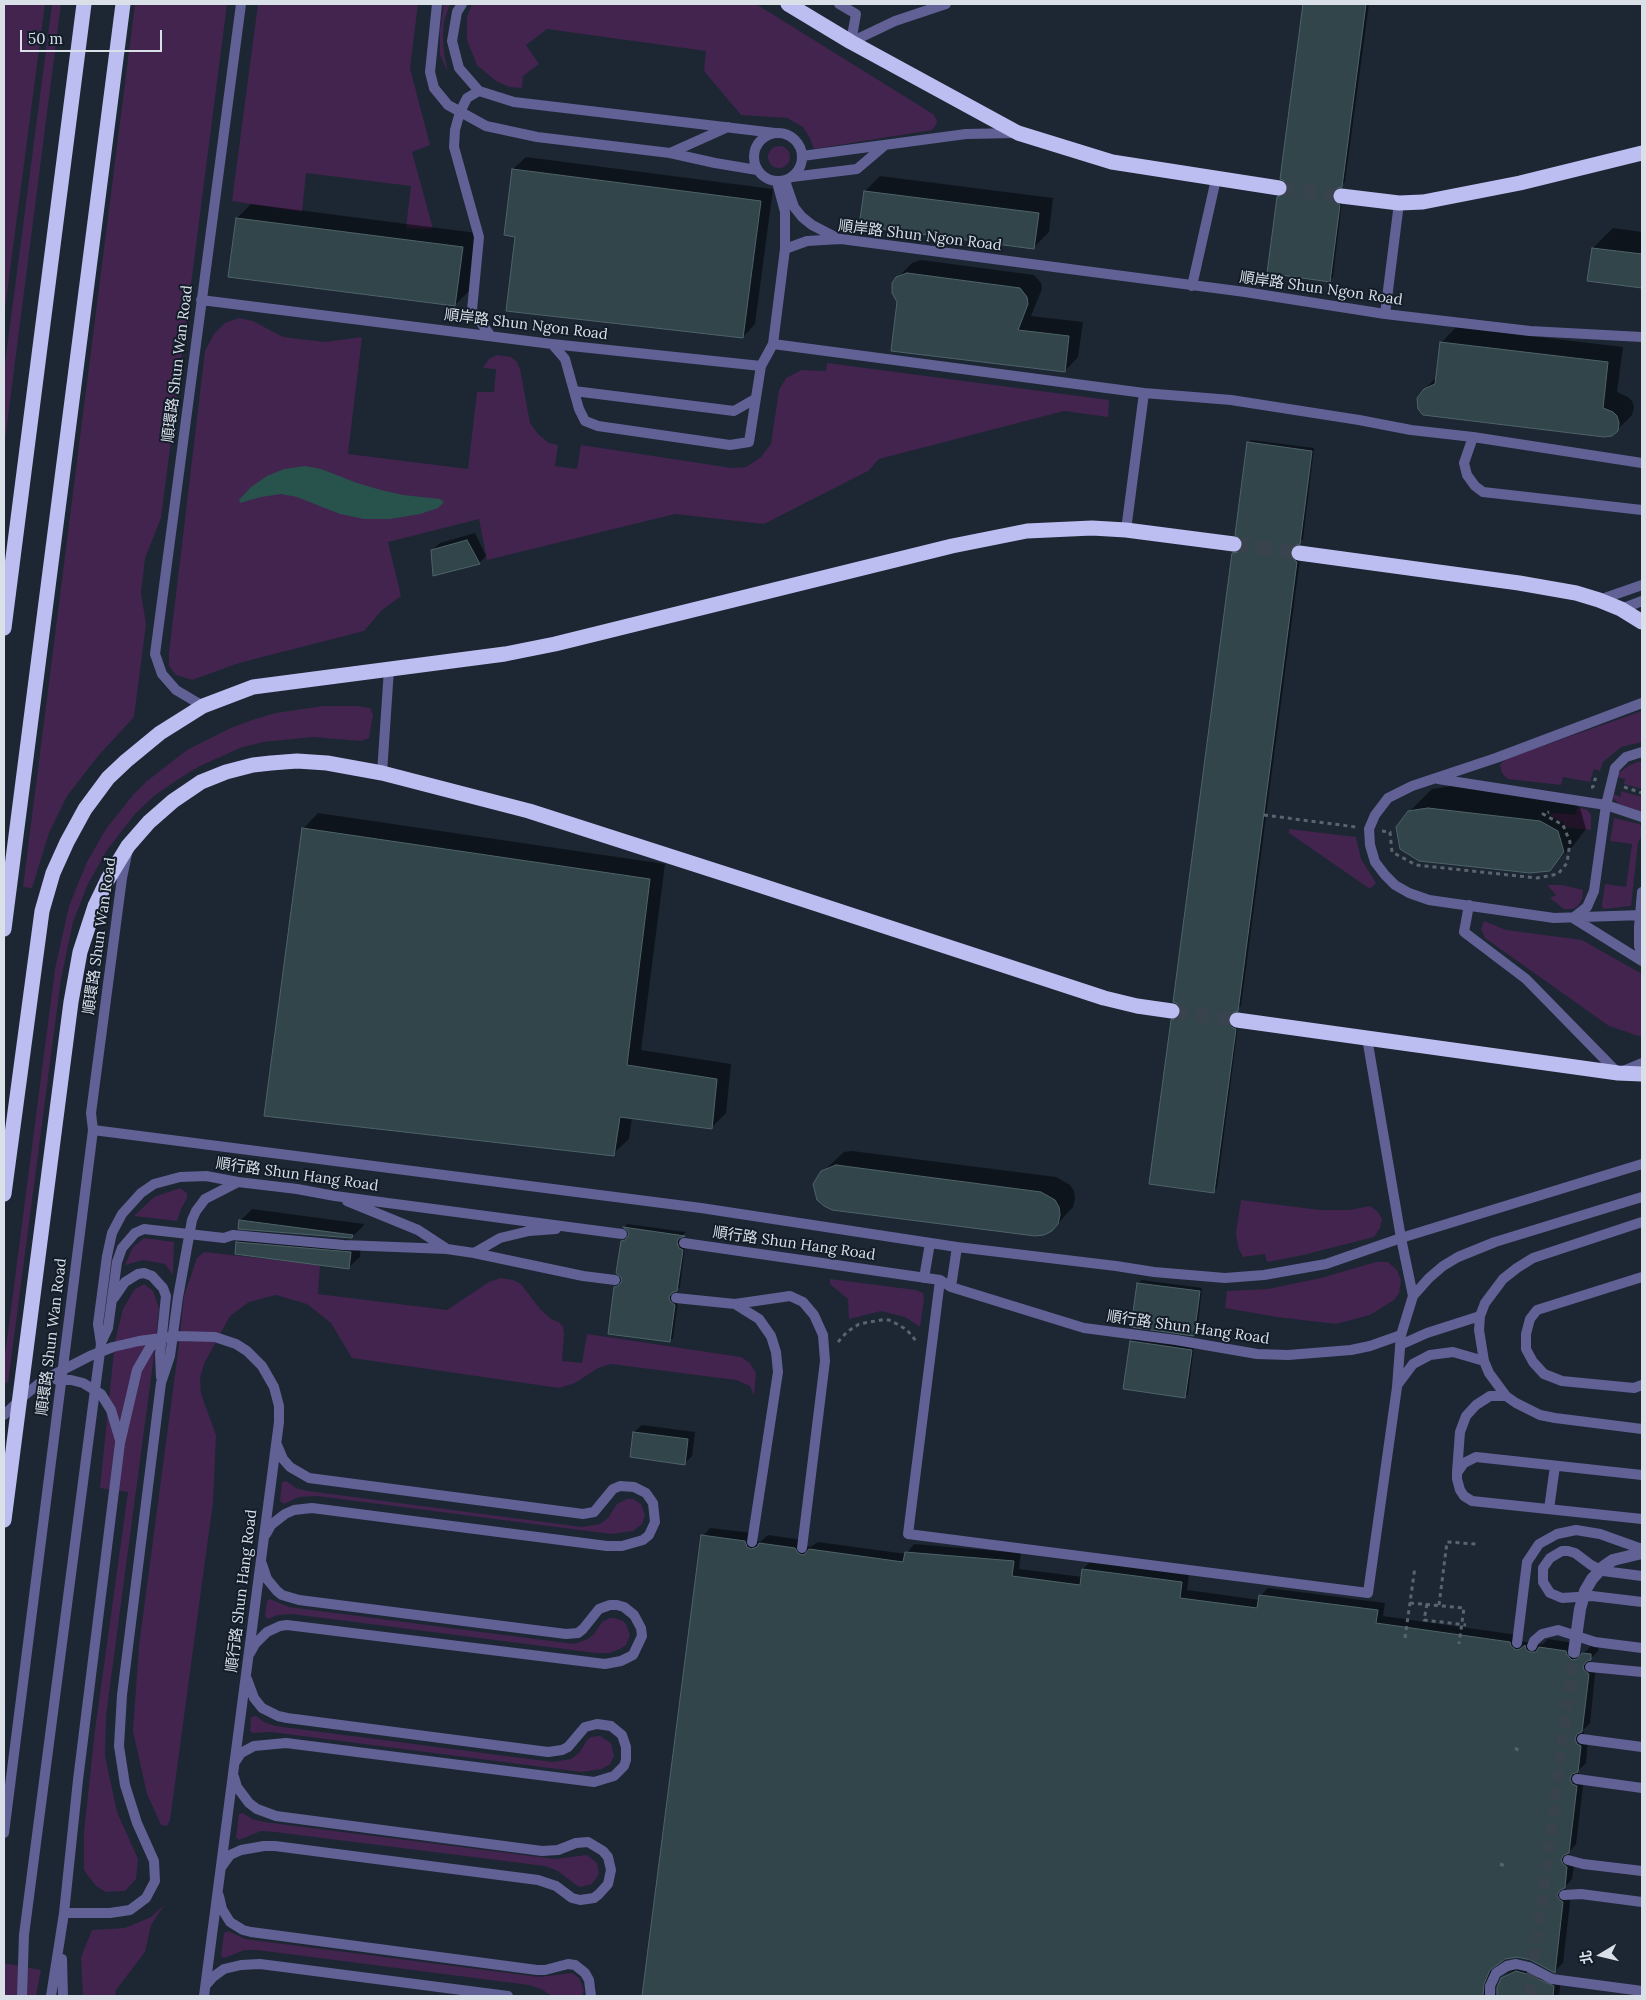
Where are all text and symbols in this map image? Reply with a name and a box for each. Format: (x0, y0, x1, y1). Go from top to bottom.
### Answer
scale bar (22, 20, 165, 52)
text: 50 m (28, 29, 63, 48)
street label: 順岸路 Shun Ngon Road (837, 217, 1003, 255)
street label: 順岸路 Shun Ngon Road (1238, 269, 1404, 309)
street label: 順環路 Shun Wan Road (159, 284, 197, 444)
street label: 順岸路 Shun Ngon Road (443, 306, 609, 344)
street label: 順環路 Shun Wan Road (80, 856, 120, 1016)
street label: 順行路 Shun Hang Road (215, 1155, 379, 1195)
street label: 順行路 Shun Hang Road (712, 1224, 876, 1264)
street label: 順環路 Shun Wan Road (33, 1257, 71, 1417)
street label: 順行路 Shun Hang Road (1106, 1308, 1270, 1348)
street label: 順行路 Shun Hang Road (223, 1509, 261, 1673)
north arrow (1576, 1930, 1626, 1980)
text: 北 (1576, 1949, 1596, 1966)

